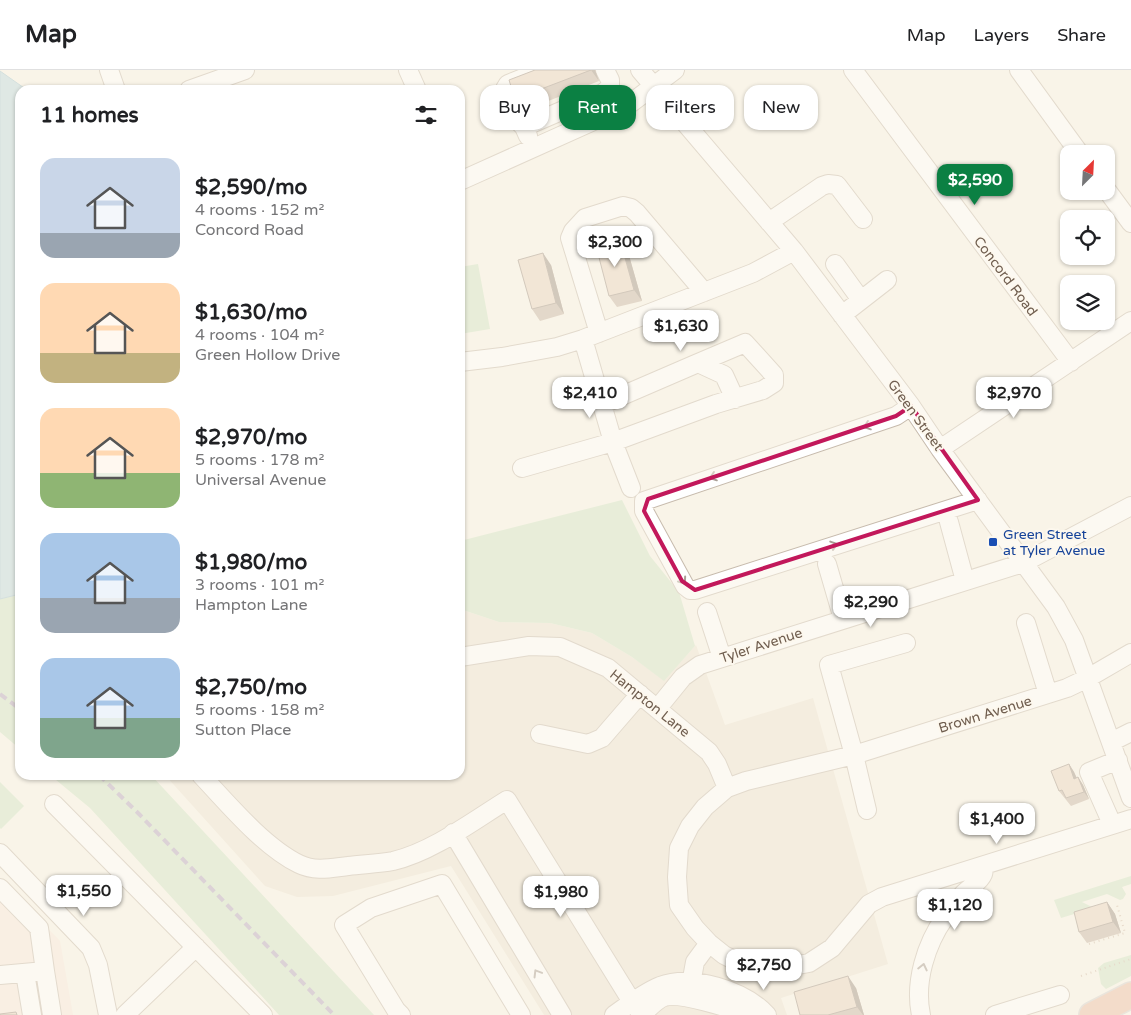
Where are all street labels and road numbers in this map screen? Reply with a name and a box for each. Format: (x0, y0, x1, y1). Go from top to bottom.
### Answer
street label: Concord Road (970, 233, 1041, 319)
street label: Green Street (884, 376, 947, 455)
street label: Tyler Avenue (718, 624, 805, 667)
street label: Hampton Lane (606, 666, 693, 741)
street label: Brown Avenue (937, 692, 1034, 737)

